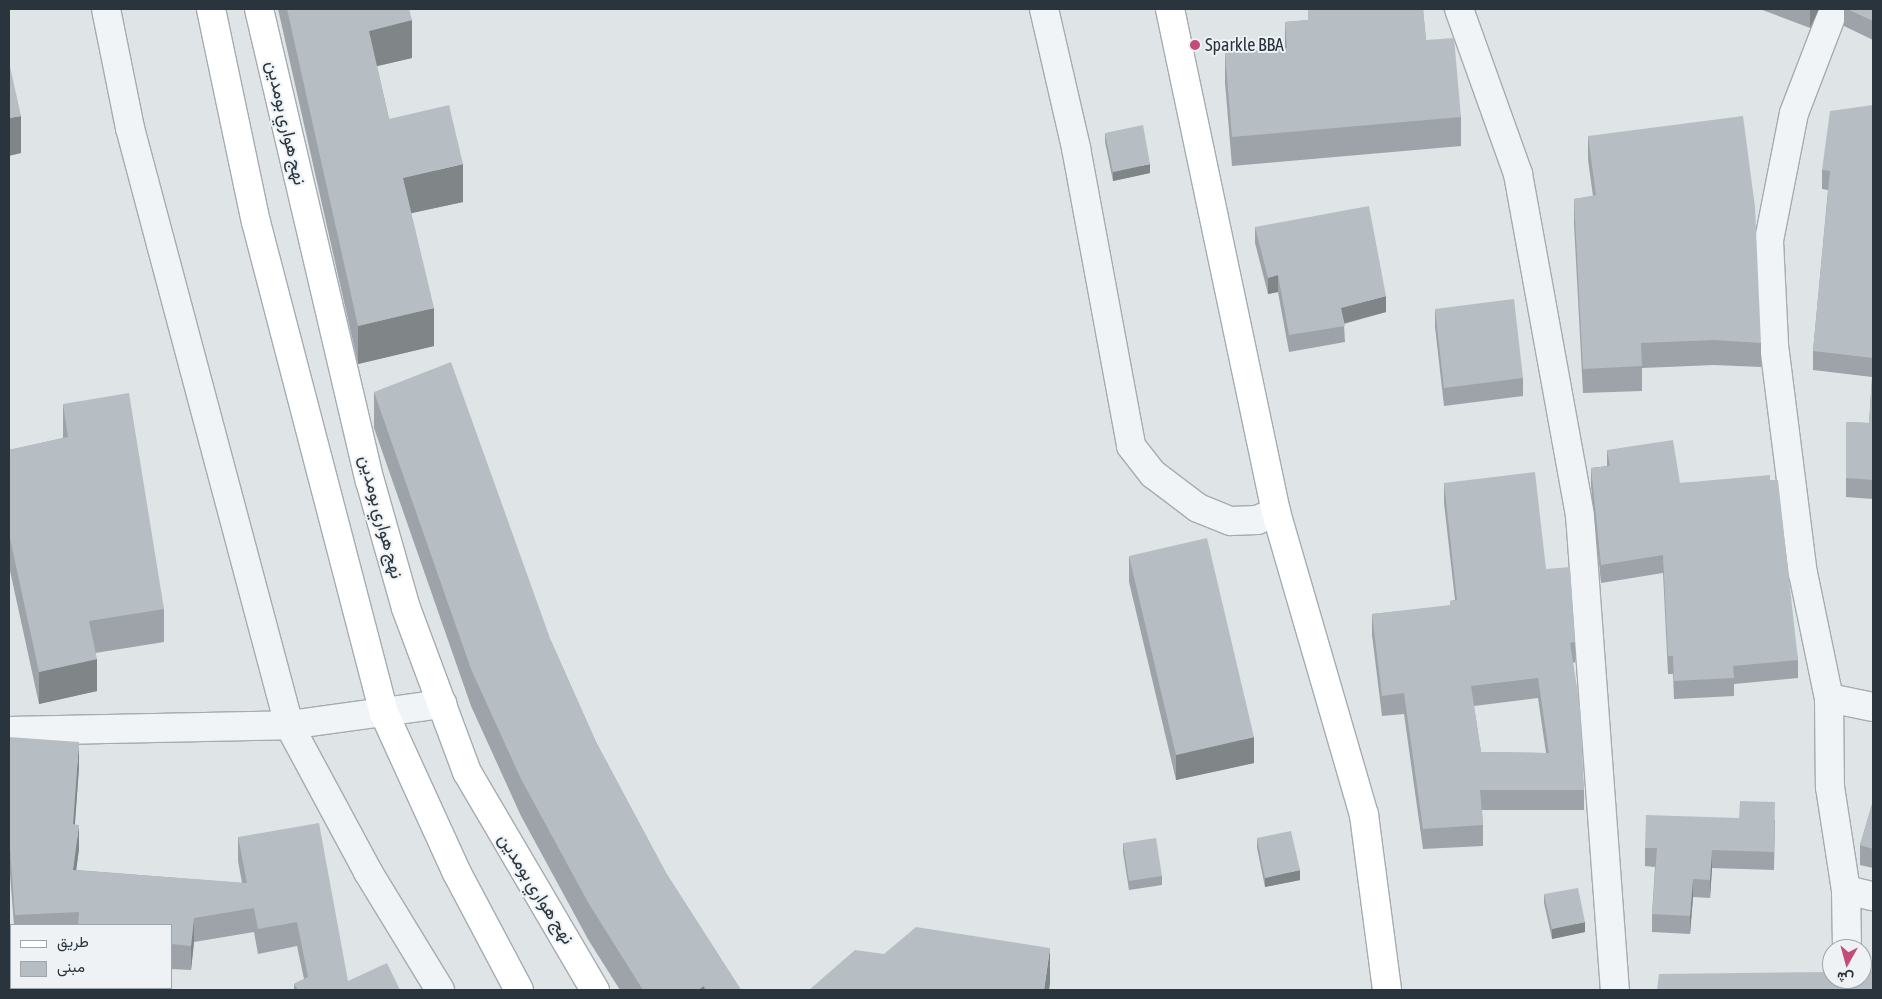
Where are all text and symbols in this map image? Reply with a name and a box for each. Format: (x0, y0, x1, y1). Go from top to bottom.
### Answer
place label: Sparkle BBA (1205, 34, 1284, 56)
marker: Sparkle BBA (1189, 39, 1201, 51)
street label: نهج هواري بومدين (261, 59, 311, 187)
street label: نهج هواري بومدين (354, 453, 408, 581)
street label: نهج هواري بومدين (493, 830, 579, 948)
legend (10, 924, 172, 989)
text: طريق (57, 933, 89, 950)
north arrow (1822, 939, 1872, 989)
text: مبنى (57, 958, 85, 975)
text: ش (1836, 969, 1855, 987)

